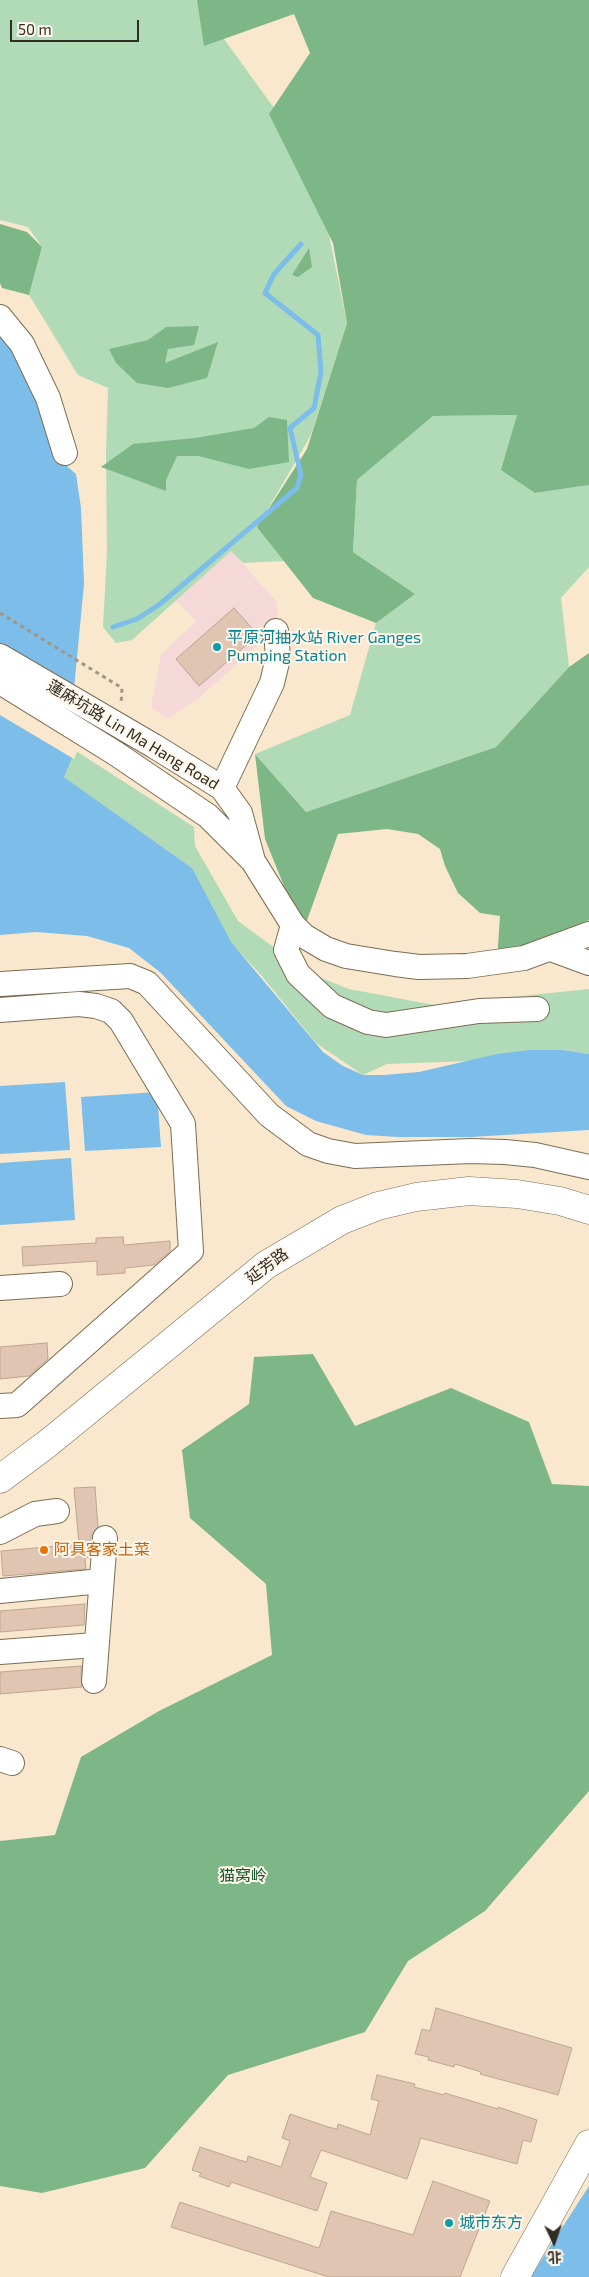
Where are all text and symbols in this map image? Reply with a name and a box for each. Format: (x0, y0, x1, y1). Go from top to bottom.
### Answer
scale bar (12, 10, 141, 42)
text: 50 m (18, 20, 52, 38)
place label: 平原河抽水站 River Ganges Pumping Station (227, 628, 421, 666)
marker: 平原河抽水站 River Ganges Pumping Station (211, 641, 223, 653)
street label: 蓮麻坑路 Lin Ma Hang Road (44, 676, 222, 794)
street label: 延芳路 (242, 1244, 292, 1288)
place label: 阿具客家土菜 (54, 1540, 150, 1560)
marker: 阿具客家土菜 (38, 1544, 50, 1556)
park label: 猫窝岭 (219, 1866, 267, 1886)
place label: 城市东方 (459, 2213, 523, 2233)
marker: 城市东方 (443, 2217, 455, 2229)
north arrow (529, 2217, 579, 2267)
text: 北 (547, 2249, 562, 2266)

